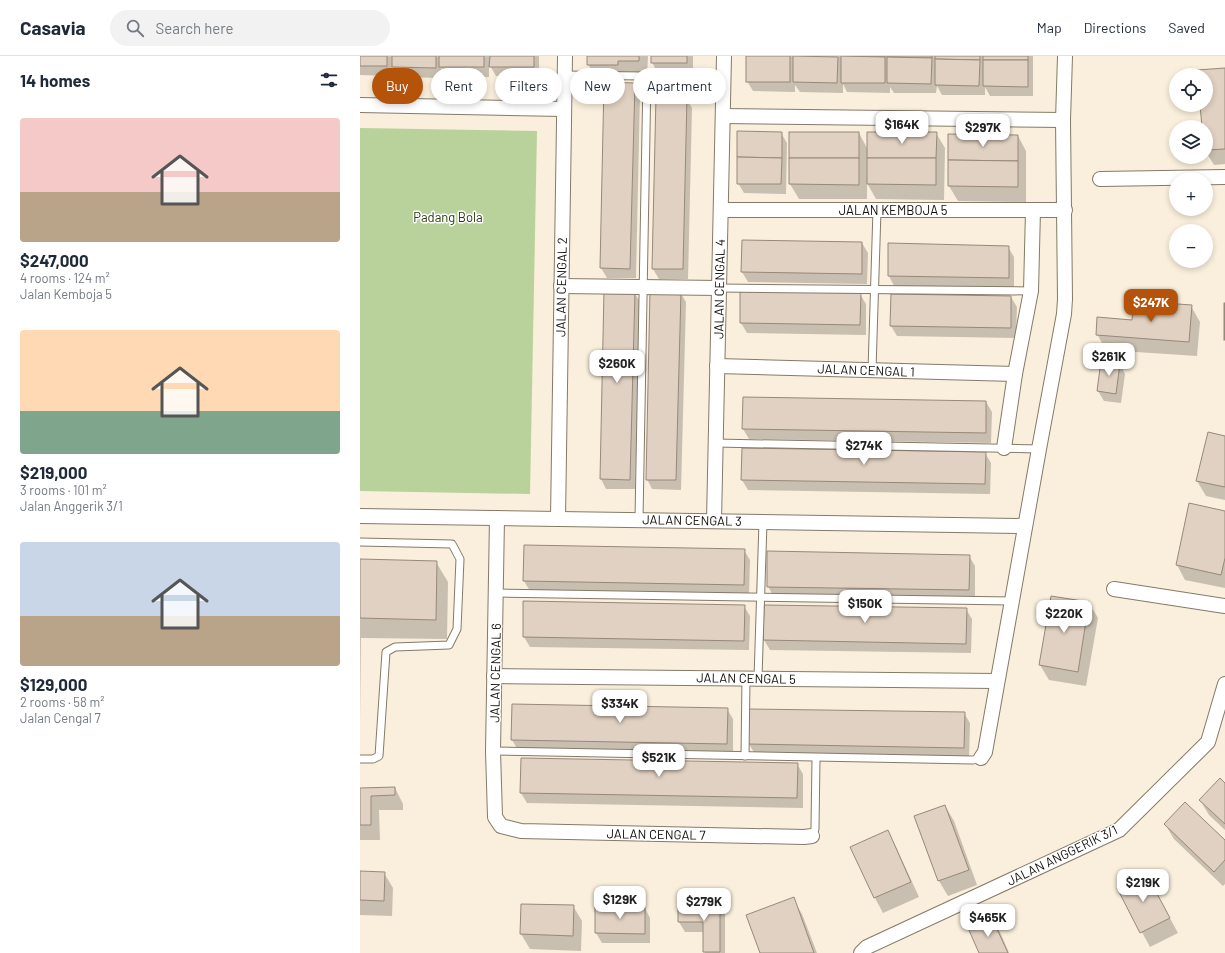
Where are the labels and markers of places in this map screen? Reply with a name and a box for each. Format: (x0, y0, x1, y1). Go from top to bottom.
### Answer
pin: $164K (874, 111, 930, 145)
pin: $297K (955, 114, 1011, 148)
pin: $247K (1123, 289, 1179, 323)
pin: $261K (1081, 343, 1137, 377)
pin: $260K (589, 350, 645, 384)
pin: $274K (836, 432, 892, 466)
pin: $150K (837, 590, 893, 624)
pin: $220K (1036, 600, 1092, 634)
pin: $334K (592, 690, 648, 724)
pin: $521K (631, 744, 687, 778)
pin: $219K (1115, 869, 1171, 903)
pin: $129K (592, 886, 648, 920)
pin: $279K (676, 888, 732, 922)
pin: $465K (960, 904, 1016, 938)

